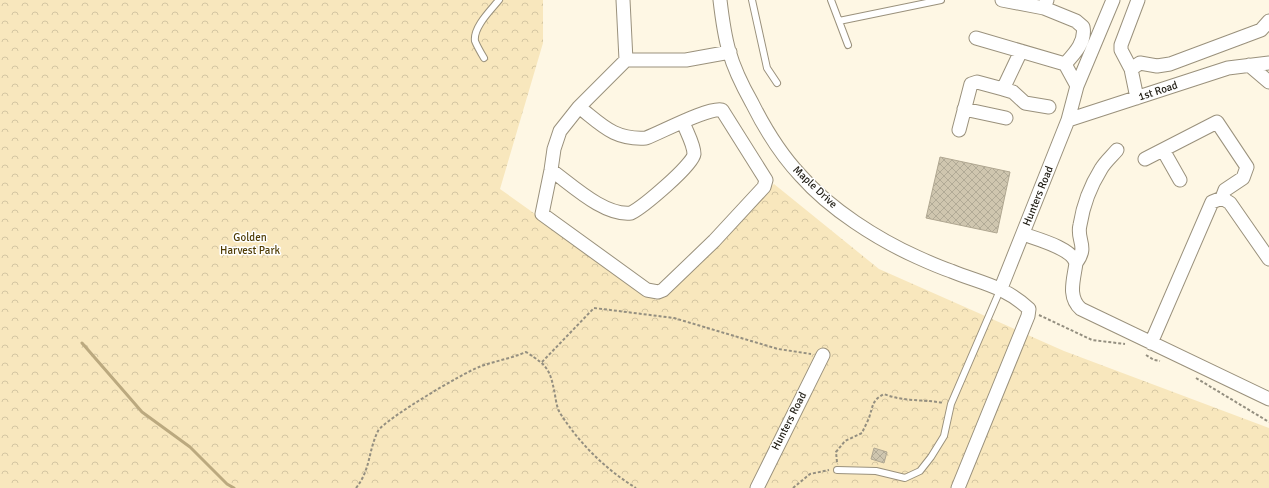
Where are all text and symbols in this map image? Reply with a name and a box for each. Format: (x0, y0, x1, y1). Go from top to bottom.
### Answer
street label: 1st Road (1137, 78, 1179, 103)
street label: Maple Drive (790, 163, 840, 211)
street label: Hunters Road (1020, 164, 1056, 228)
park label: Golden Harvest Park (220, 231, 280, 257)
street label: Hunters Road (769, 390, 809, 452)

